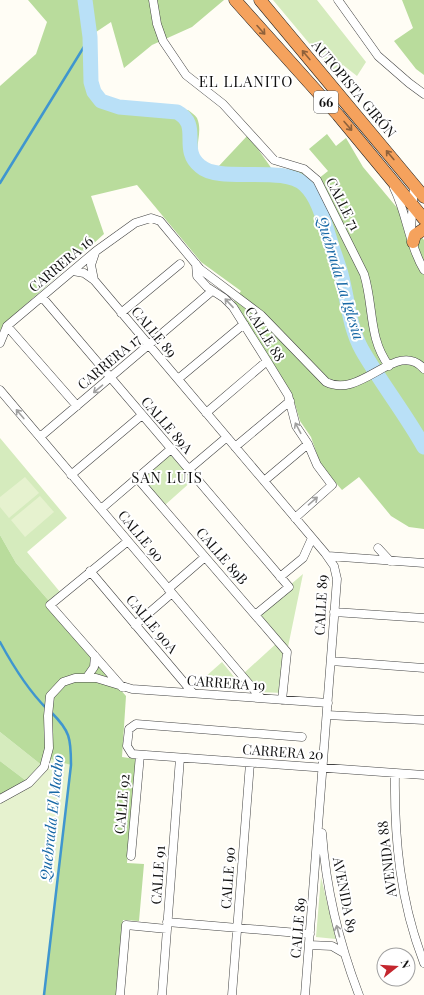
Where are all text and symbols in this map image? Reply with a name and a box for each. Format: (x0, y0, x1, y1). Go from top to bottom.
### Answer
one-way arrow (256, 24, 265, 34)
street label: AUTOPISTA GIRÓN (307, 35, 401, 142)
one-way arrow (302, 50, 311, 61)
district label: EL LLANITO (199, 71, 293, 91)
road number: 66 (314, 91, 338, 113)
one-way arrow (343, 121, 352, 132)
one-way arrow (385, 150, 394, 161)
street label: CALLE 71 (322, 174, 365, 234)
water label: Quebrada La Iglesia (312, 212, 369, 342)
street label: CARRERA 16 (24, 231, 97, 296)
one-way arrow (224, 298, 233, 308)
street label: CALLE 89 (127, 302, 181, 361)
street label: CALLE 88 (241, 303, 290, 365)
street label: CARRERA 17 (73, 329, 145, 394)
one-way arrow (92, 384, 103, 393)
street label: CALLE 89A (137, 392, 198, 457)
one-way arrow (16, 408, 25, 419)
one-way arrow (293, 422, 301, 434)
district label: SAN LUIS (131, 467, 203, 487)
one-way arrow (308, 497, 319, 506)
street label: CALLE 90 (114, 506, 169, 566)
street label: CALLE 89B (192, 523, 253, 588)
street label: CALLE 89 (309, 574, 332, 636)
street label: CALLE 90A (122, 590, 183, 657)
street label: CARRERA 19 (186, 670, 266, 695)
street label: CARRERA 20 (242, 739, 324, 764)
water label: Quebrada El Macho (34, 754, 68, 883)
street label: CALLE 92 (109, 773, 134, 835)
street label: AVENIDA 88 (372, 820, 401, 899)
street label: CALLE 91 (146, 845, 169, 905)
street label: CALLE 90 (216, 846, 239, 910)
street label: AVENIDA 89 (329, 854, 362, 934)
street label: CALLE 89 (285, 897, 310, 959)
one-way arrow (334, 925, 341, 938)
north arrow (376, 947, 416, 987)
text: N (398, 958, 414, 970)

